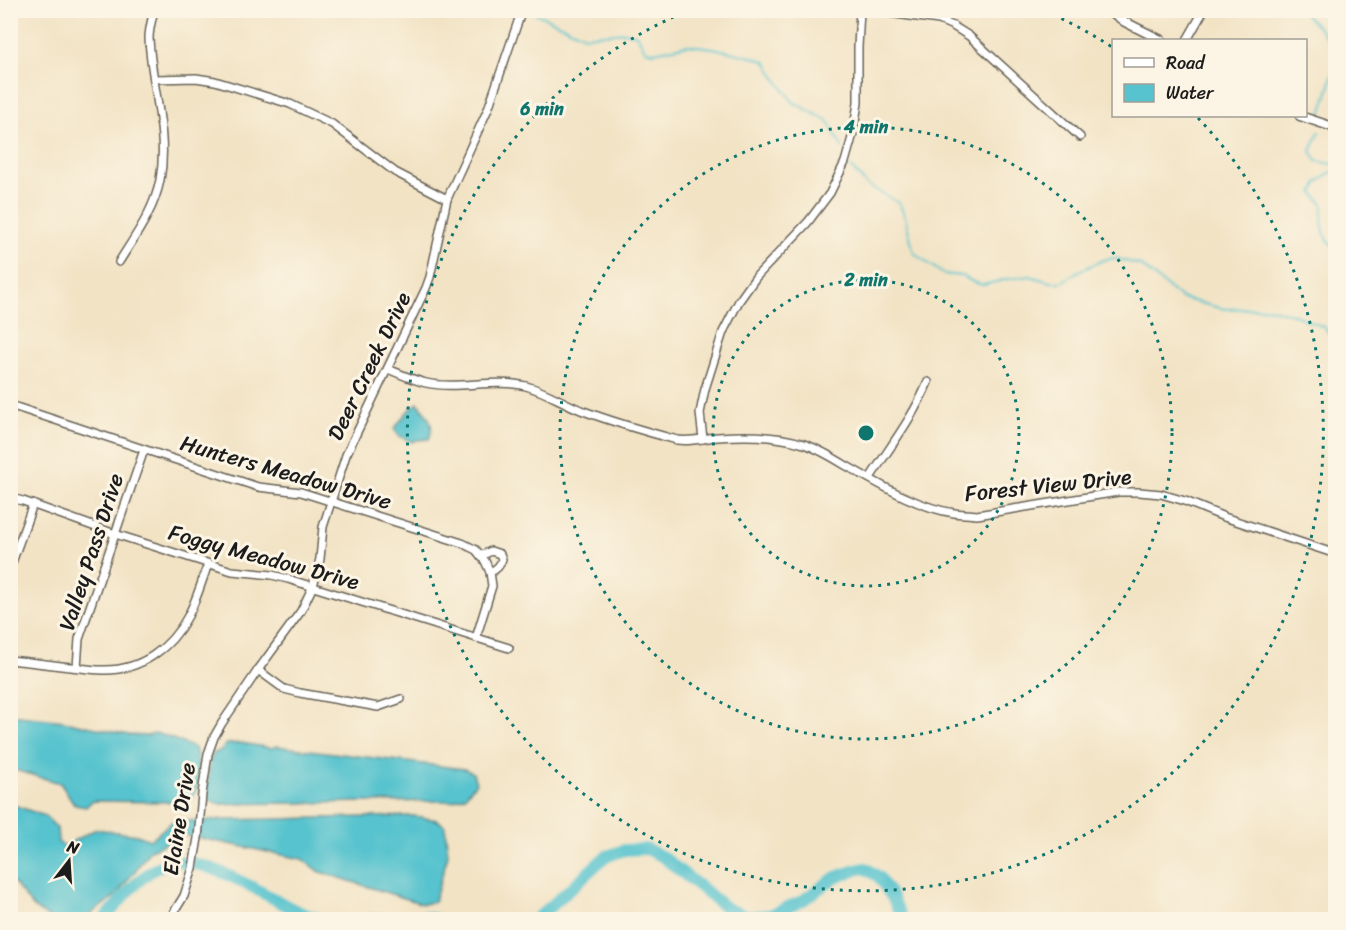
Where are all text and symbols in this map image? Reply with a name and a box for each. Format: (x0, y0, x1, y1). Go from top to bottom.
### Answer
legend (1112, 39, 1307, 117)
text: Road (1166, 47, 1206, 79)
text: Water (1166, 77, 1215, 109)
text: 6 min (519, 93, 564, 125)
text: 4 min (843, 111, 889, 143)
text: 2 min (843, 264, 888, 296)
street label: Deer Creek Drive (316, 284, 422, 447)
street label: Hunters Meadow Drive (176, 423, 396, 521)
centre of rings (856, 423, 876, 443)
street label: Forest View Drive (963, 457, 1134, 513)
street label: Valley Pass Drive (47, 468, 135, 636)
street label: Foggy Meadow Drive (164, 513, 364, 601)
street label: Elaine Drive (151, 760, 207, 878)
north arrow (39, 831, 99, 891)
text: N (63, 831, 84, 863)

